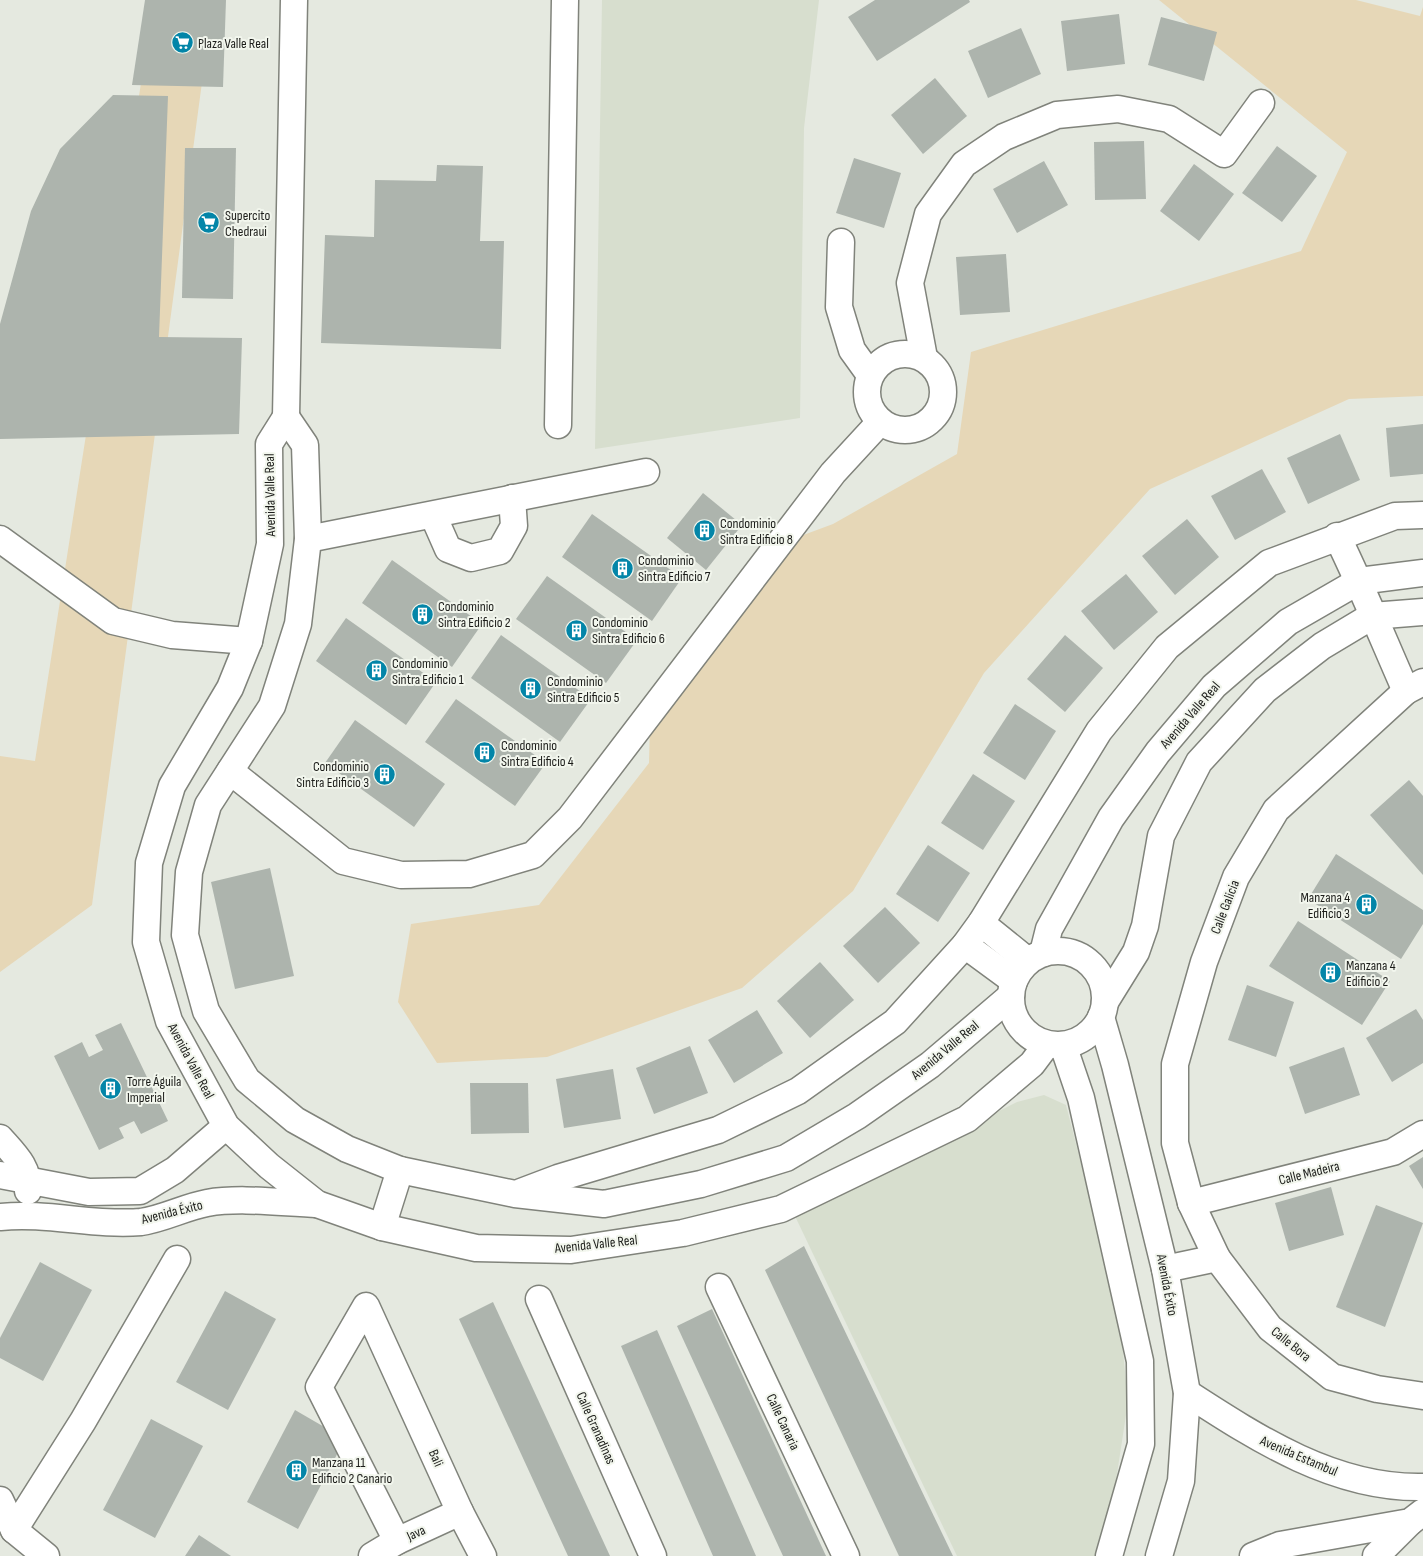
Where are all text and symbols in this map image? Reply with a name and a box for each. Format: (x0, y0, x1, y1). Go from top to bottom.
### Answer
supermarket icon: Plaza Valle Real (170, 31, 194, 55)
place label: Plaza Valle Real (198, 35, 269, 52)
place label: Supercito Chedraui (225, 207, 270, 240)
supermarket icon: Supercito Chedraui (197, 211, 221, 235)
street label: Avenida Valle Real (261, 453, 279, 538)
place label: Condominio Sintra Edificio 8 (720, 515, 793, 548)
building icon: Condominio Sintra Edificio 8 (692, 519, 716, 543)
place label: Condominio Sintra Edificio 7 (638, 552, 711, 585)
building icon: Condominio Sintra Edificio 7 (610, 556, 634, 580)
place label: Condominio Sintra Edificio 2 (438, 598, 511, 631)
building icon: Condominio Sintra Edificio 2 (410, 602, 434, 626)
place label: Condominio Sintra Edificio 6 (592, 614, 665, 647)
building icon: Condominio Sintra Edificio 6 (564, 618, 588, 642)
place label: Condominio Sintra Edificio 1 (392, 655, 464, 688)
building icon: Condominio Sintra Edificio 1 (364, 659, 388, 683)
place label: Condominio Sintra Edificio 5 (547, 673, 620, 706)
building icon: Condominio Sintra Edificio 5 (519, 677, 543, 701)
street label: Avenida Valle Real (1156, 678, 1224, 753)
place label: Condominio Sintra Edificio 4 (501, 737, 574, 770)
building icon: Condominio Sintra Edificio 4 (473, 741, 497, 765)
place label: Condominio Sintra Edificio 3 (296, 758, 369, 791)
building icon: Condominio Sintra Edificio 3 (373, 762, 397, 786)
street label: Calle Galicia (1207, 878, 1243, 936)
place label: Manzana 4 Edificio 3 (1300, 889, 1350, 922)
building icon: Manzana 4 Edificio 3 (1354, 893, 1378, 917)
place label: Manzana 4 Edificio 2 (1346, 957, 1396, 990)
building icon: Manzana 4 Edificio 2 (1318, 961, 1342, 985)
street label: Avenida Valle Real (907, 1017, 982, 1084)
street label: Avenida Valle Real (164, 1019, 218, 1102)
place label: Torre Águila Imperial (127, 1073, 181, 1106)
building icon: Torre Águila Imperial (99, 1077, 123, 1101)
street label: Calle Madeira (1277, 1157, 1341, 1189)
street label: Avenida Éxito (139, 1196, 205, 1228)
street label: Avenida Valle Real (553, 1231, 638, 1257)
street label: Avenida Éxito (1153, 1252, 1181, 1317)
street label: Calle Bora (1268, 1323, 1314, 1365)
street label: Calle Granadinas (572, 1389, 620, 1467)
street label: Calle Canaria (763, 1391, 803, 1453)
street label: Avenida Estambul (1257, 1432, 1340, 1480)
street label: Bali (425, 1447, 447, 1469)
place label: Manzana 11 Edificio 2 Canario (312, 1454, 392, 1487)
building icon: Manzana 11 Edificio 2 Canario (284, 1458, 308, 1482)
street label: Java (403, 1521, 428, 1545)

